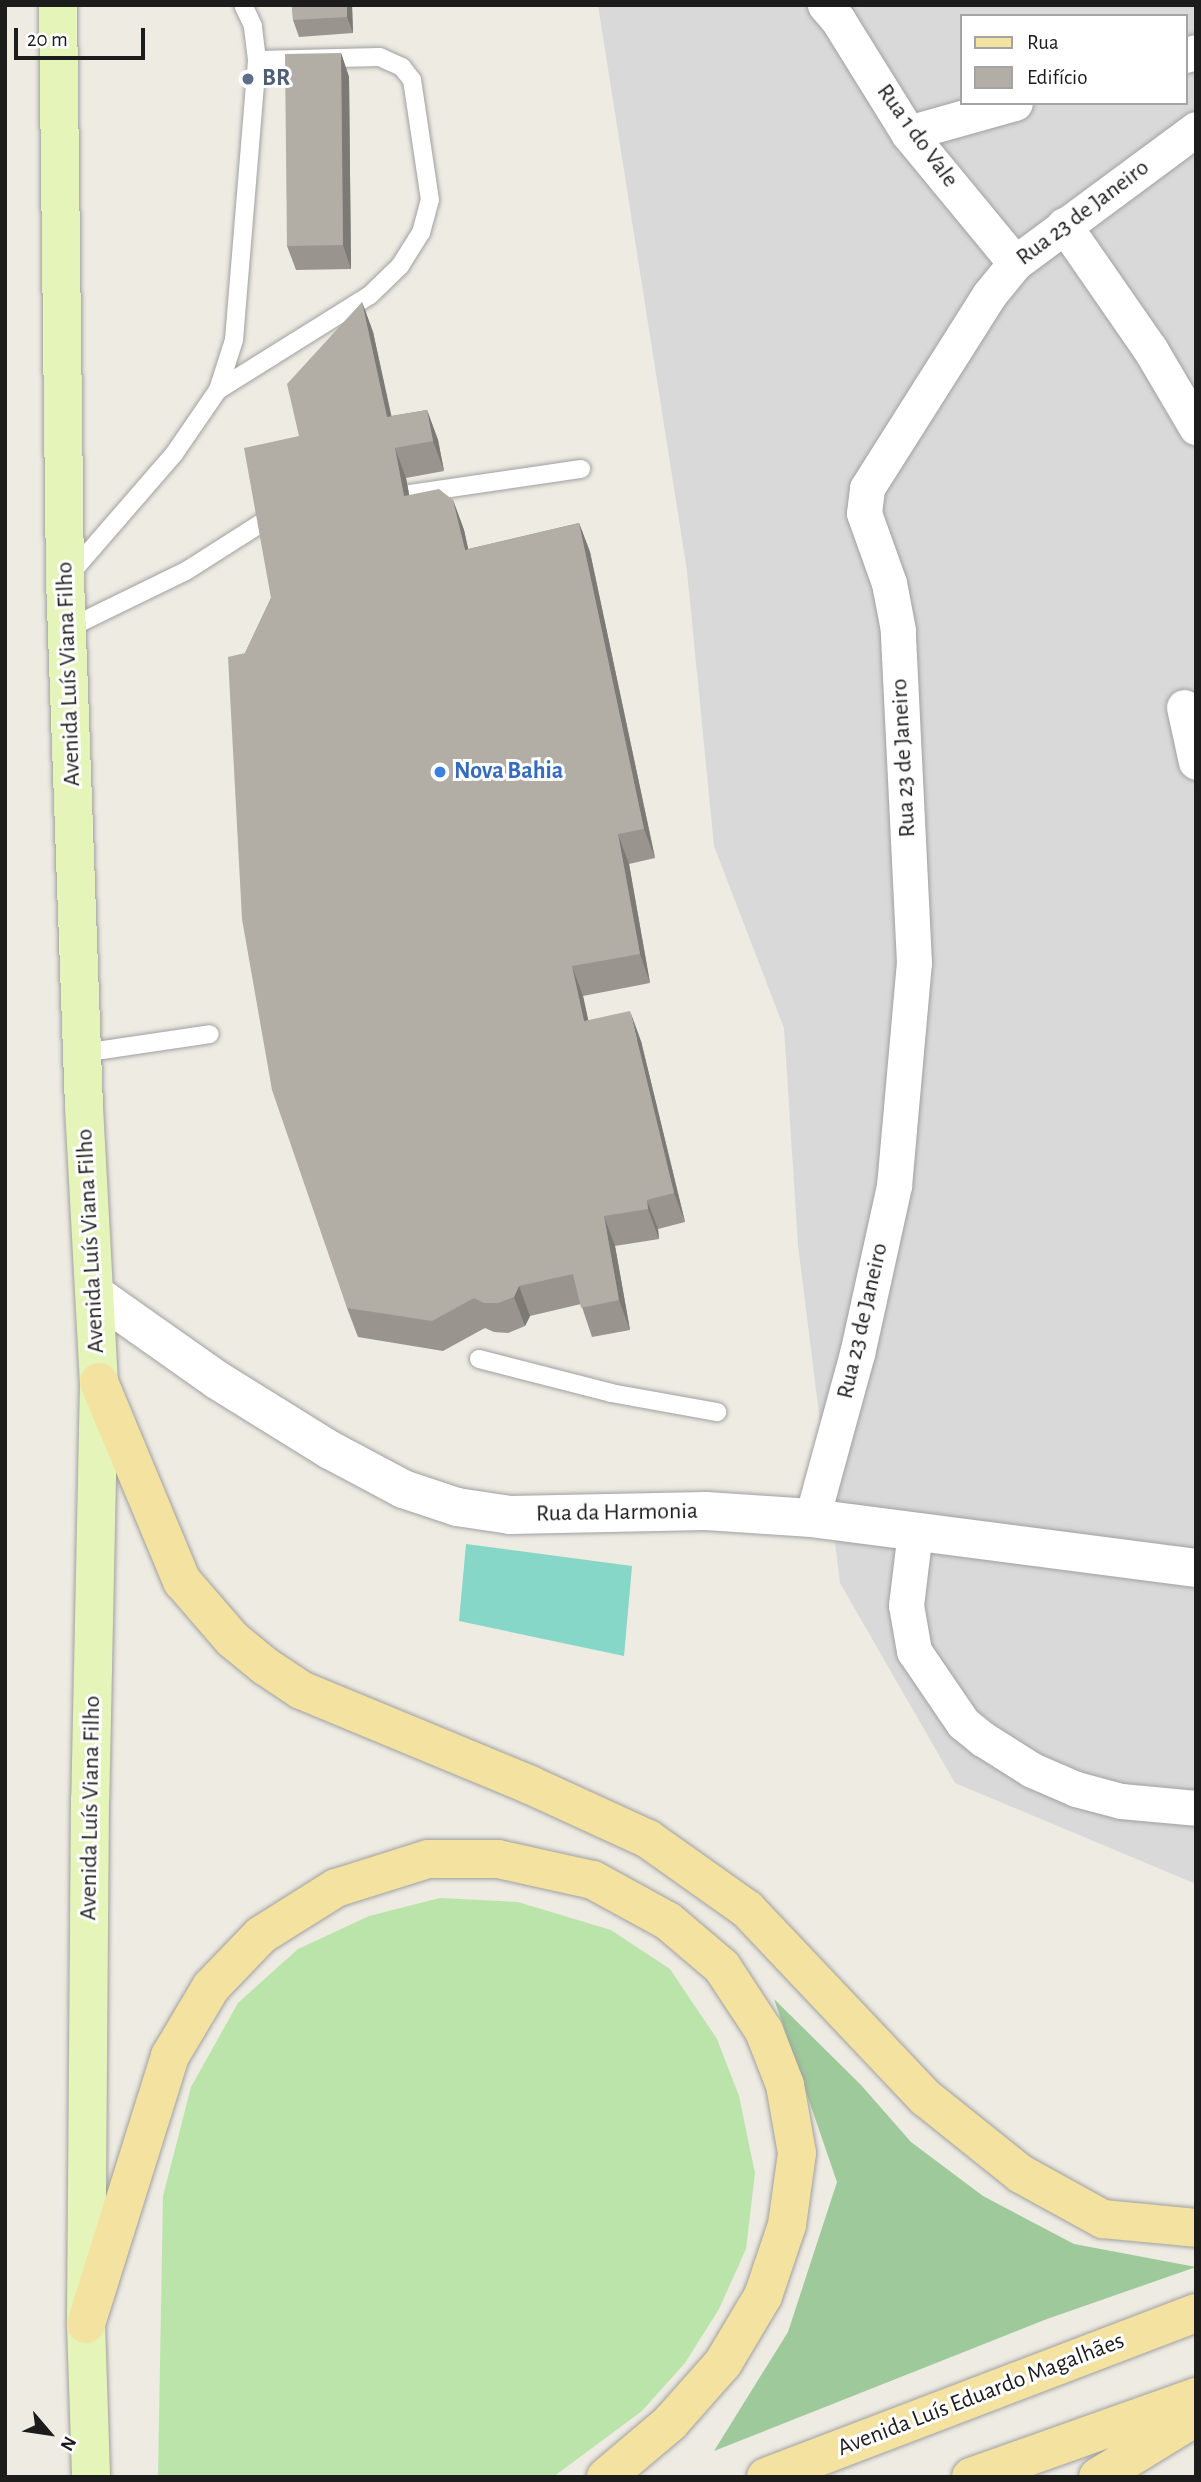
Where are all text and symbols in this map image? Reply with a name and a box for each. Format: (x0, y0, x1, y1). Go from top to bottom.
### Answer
scale bar (18, 14, 149, 58)
legend (960, 14, 1187, 105)
text: 20 m (27, 29, 68, 50)
text: Rua (1027, 32, 1059, 53)
place label: BR (262, 65, 290, 93)
text: Edifício (1027, 67, 1087, 88)
marker: BR (240, 71, 256, 87)
street label: Rua 1 do Vale (870, 79, 964, 193)
street label: Rua 23 de Janeiro (1011, 154, 1155, 272)
street label: Avenida Luís Viana Filho (51, 561, 87, 787)
street label: Rua 23 de Janeiro (885, 678, 923, 838)
place label: Nova Bahia (454, 758, 563, 786)
marker: Nova Bahia (432, 764, 448, 780)
street label: Avenida Luís Viana Filho (71, 1128, 111, 1354)
street label: Rua 23 de Janeiro (831, 1240, 895, 1402)
street label: Rua da Harmonia (536, 1497, 698, 1529)
street label: Avenida Luís Viana Filho (75, 1695, 107, 1921)
street label: Avenida Luís Eduardo Magalhães (834, 2327, 1128, 2463)
north arrow (14, 2398, 84, 2468)
text: N (56, 2433, 79, 2454)

